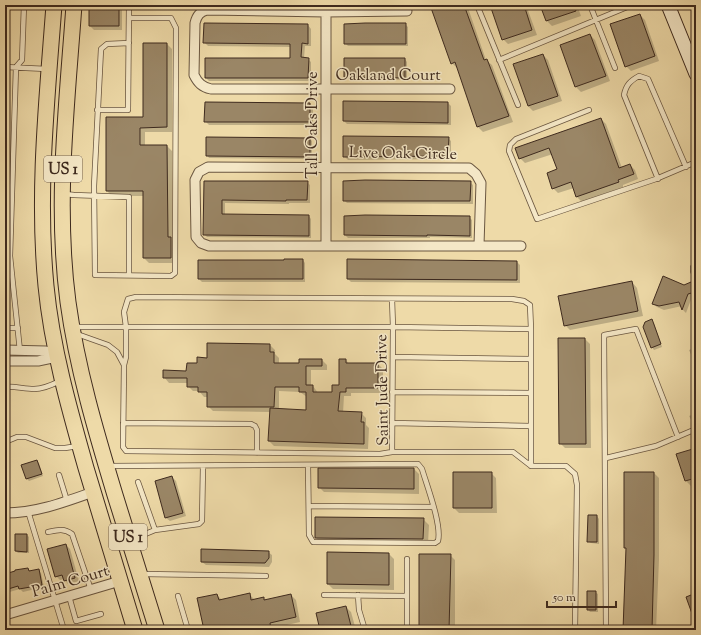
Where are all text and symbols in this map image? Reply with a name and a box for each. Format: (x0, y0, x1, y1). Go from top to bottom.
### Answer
street label: Oakland Court (335, 65, 441, 88)
street label: Tall Oaks Drive (302, 71, 325, 179)
street label: Live Oak Circle (349, 142, 457, 167)
road number: US 1 (44, 156, 82, 182)
street label: Saint Jude Drive (371, 334, 396, 446)
road number: US 1 (109, 524, 147, 550)
street label: Palm Court (29, 560, 112, 604)
scale bar (547, 583, 616, 609)
text: 50 m (552, 589, 576, 607)

